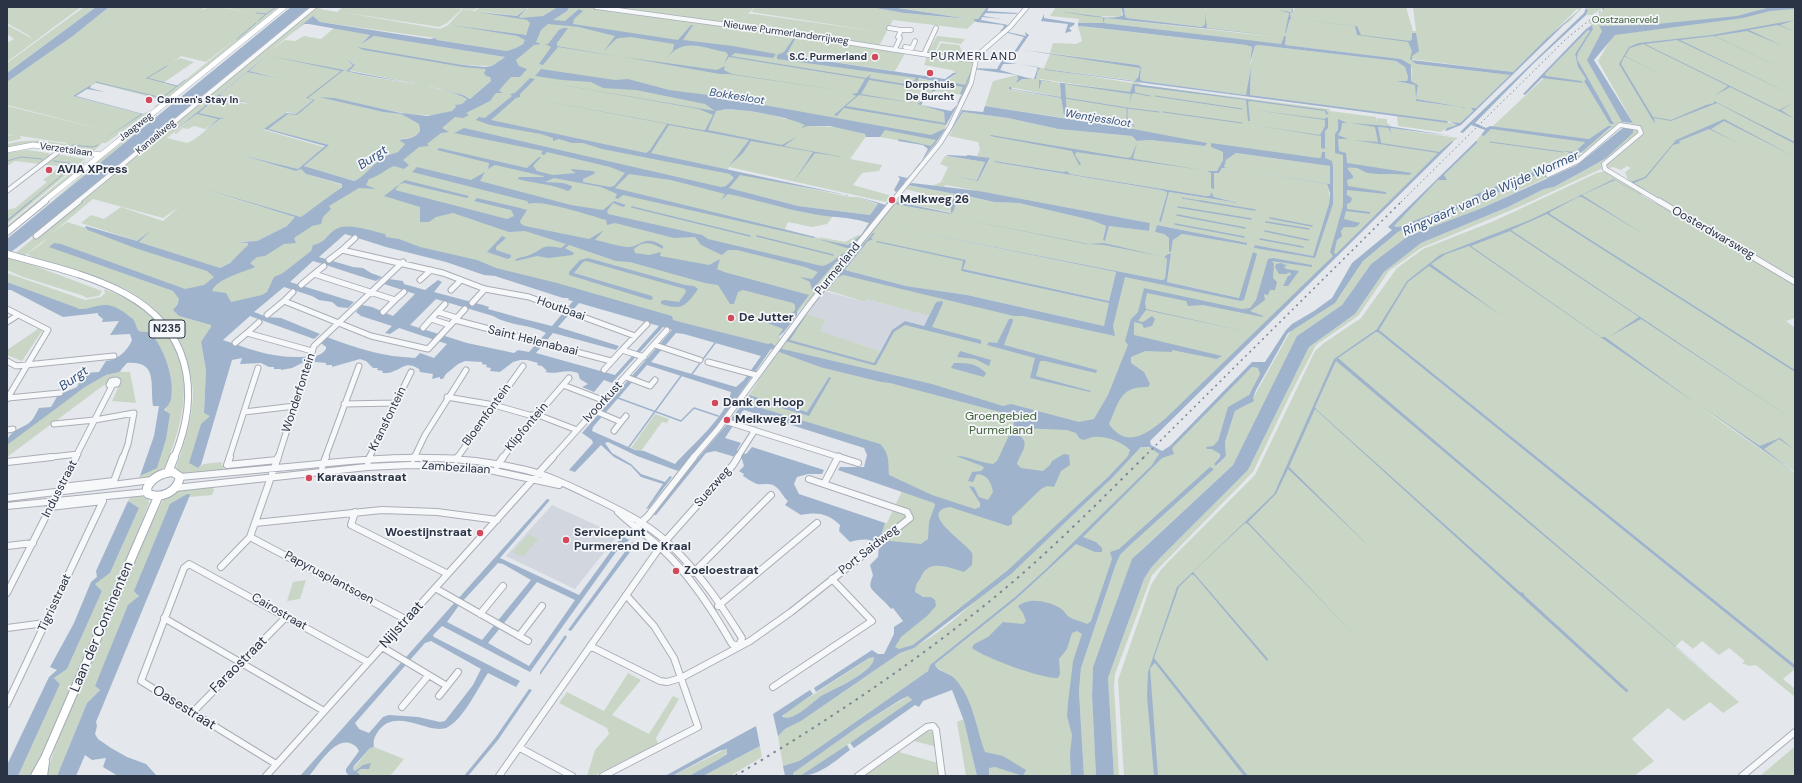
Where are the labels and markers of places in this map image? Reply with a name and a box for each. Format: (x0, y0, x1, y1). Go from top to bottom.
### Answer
place label: S.C. Purmerland (789, 51, 867, 63)
marker: S.C. Purmerland (870, 52, 880, 62)
marker: Dorpshuis De Burcht (925, 68, 935, 78)
place label: Dorpshuis De Burcht (905, 79, 955, 102)
place label: Carmen's Stay In (157, 94, 238, 106)
marker: Carmen's Stay In (144, 95, 154, 105)
place label: AVIA XPress (57, 163, 128, 177)
marker: AVIA XPress (44, 165, 54, 175)
place label: Melkweg 26 (900, 193, 969, 207)
marker: Melkweg 26 (887, 195, 897, 205)
place label: De Jutter (739, 311, 794, 325)
marker: De Jutter (726, 313, 736, 323)
place label: Dank en Hoop (723, 396, 804, 410)
marker: Dank en Hoop (710, 398, 720, 408)
place label: Melkweg 21 (735, 413, 801, 427)
marker: Melkweg 21 (722, 415, 732, 425)
place label: Karavaanstraat (317, 471, 407, 485)
marker: Karavaanstraat (304, 473, 314, 483)
place label: Woestijnstraat (385, 526, 472, 540)
place label: Servicepunt Purmerend De Kraal (574, 526, 691, 554)
marker: Woestijnstraat (475, 528, 485, 538)
marker: Servicepunt Purmerend De Kraal (561, 535, 571, 545)
place label: Zoeloestraat (684, 564, 759, 578)
marker: Zoeloestraat (671, 566, 681, 576)

